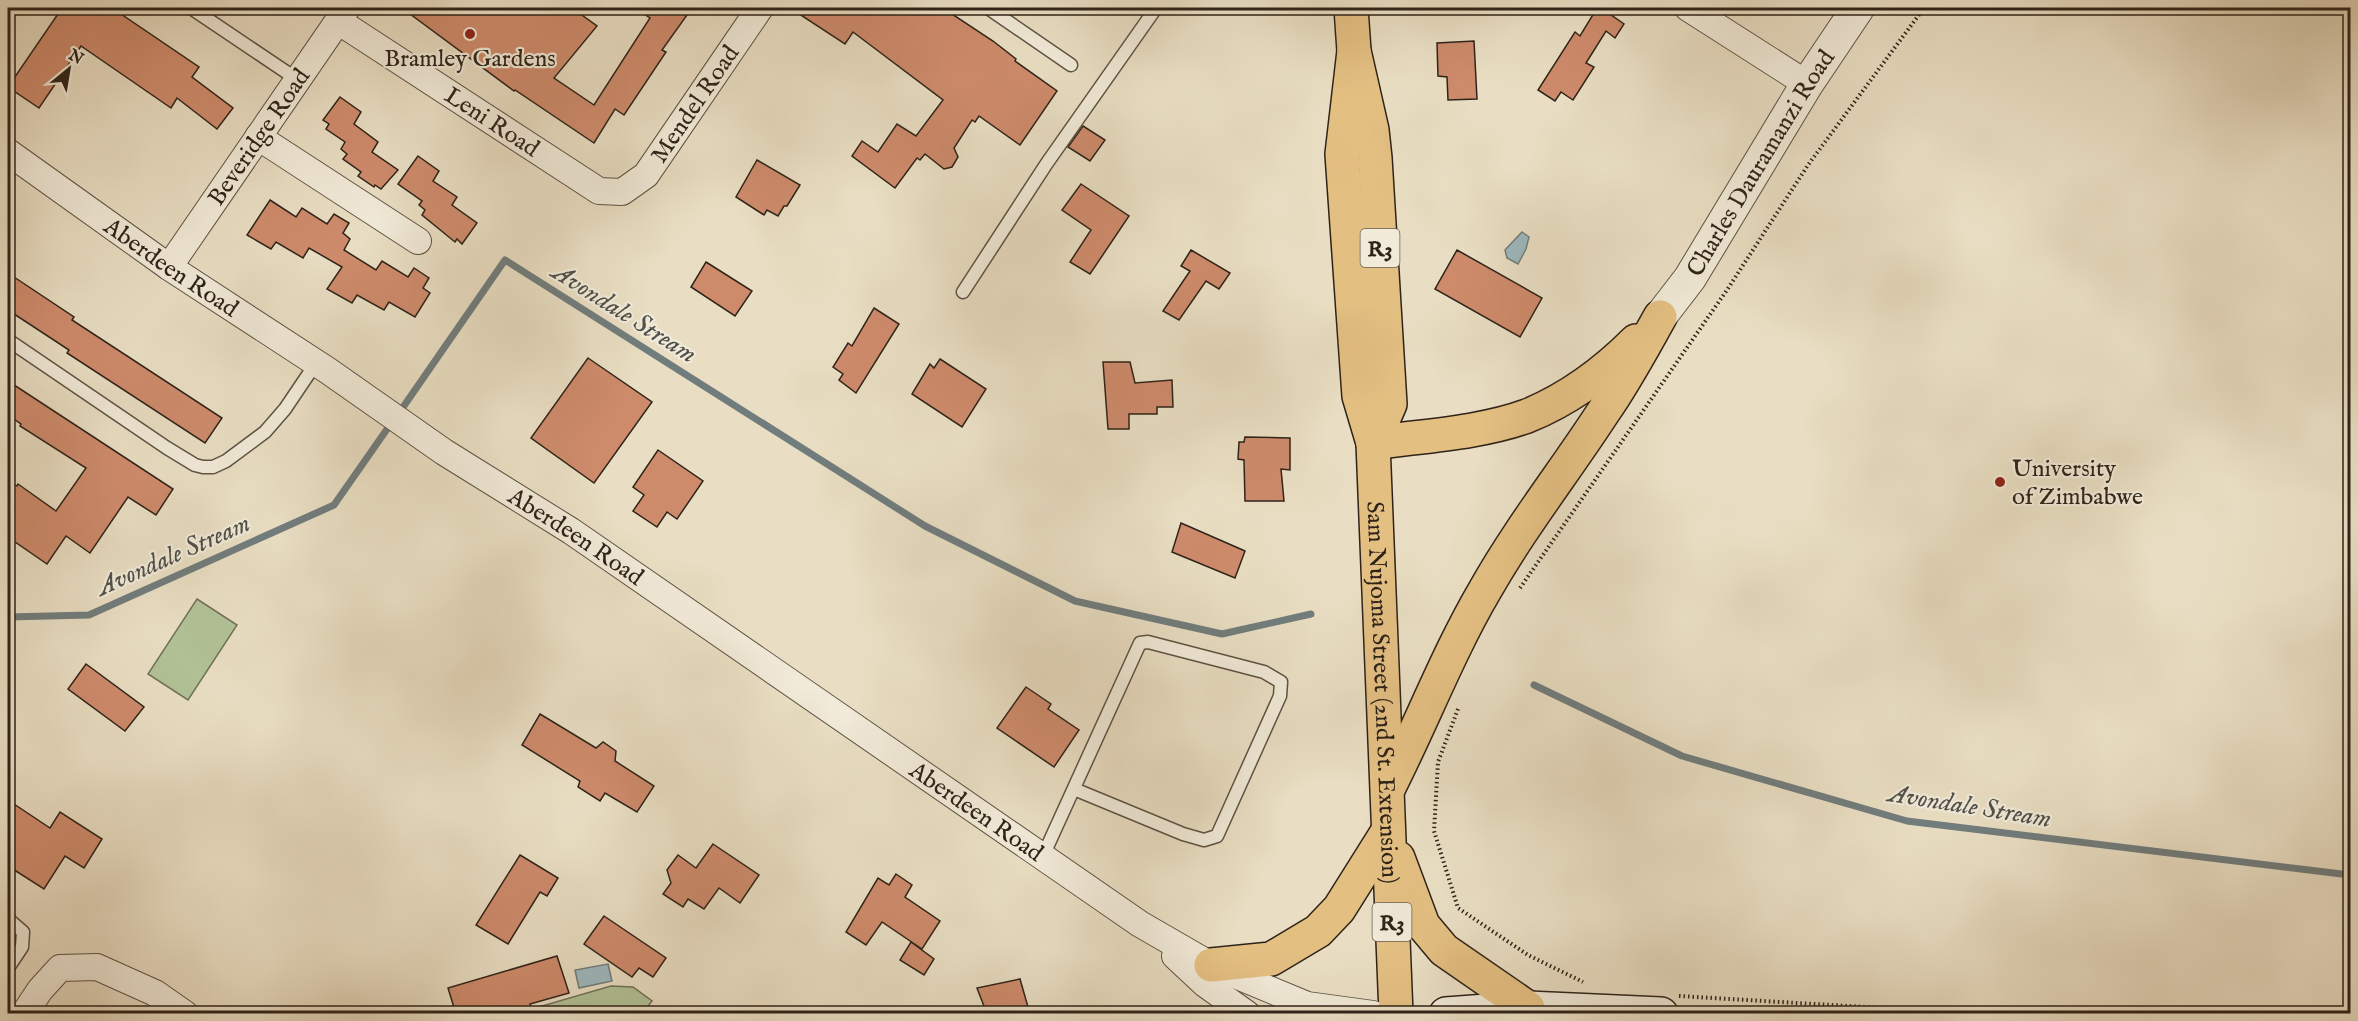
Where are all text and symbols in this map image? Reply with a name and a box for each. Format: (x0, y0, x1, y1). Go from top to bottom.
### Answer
marker: Bramley Gardens (463, 27, 477, 41)
north arrow (39, 39, 99, 99)
street label: Mendel Road (645, 40, 747, 170)
place label: Bramley Gardens (384, 44, 556, 75)
street label: Charles Dauramanzi Road (1680, 44, 1843, 283)
text: N (64, 45, 87, 70)
street label: Beveridge Road (202, 63, 318, 212)
street label: Leni Road (438, 80, 545, 165)
street label: Aberdeen Road (97, 211, 244, 325)
road number: R3 (1360, 229, 1400, 267)
water label: Avondale Stream (543, 254, 703, 371)
place label: University of Zimbabwe (2012, 454, 2143, 513)
marker: University of Zimbabwe (1993, 475, 2007, 489)
street label: Aberdeen Road (501, 481, 649, 593)
street label: Sam Nujoma Street (2nd St. Extension) (1358, 501, 1405, 884)
water label: Avondale Stream (89, 507, 255, 605)
street label: Aberdeen Road (902, 755, 1049, 870)
water label: Avondale Stream (1883, 777, 2053, 836)
road number: R3 (1372, 903, 1412, 941)

